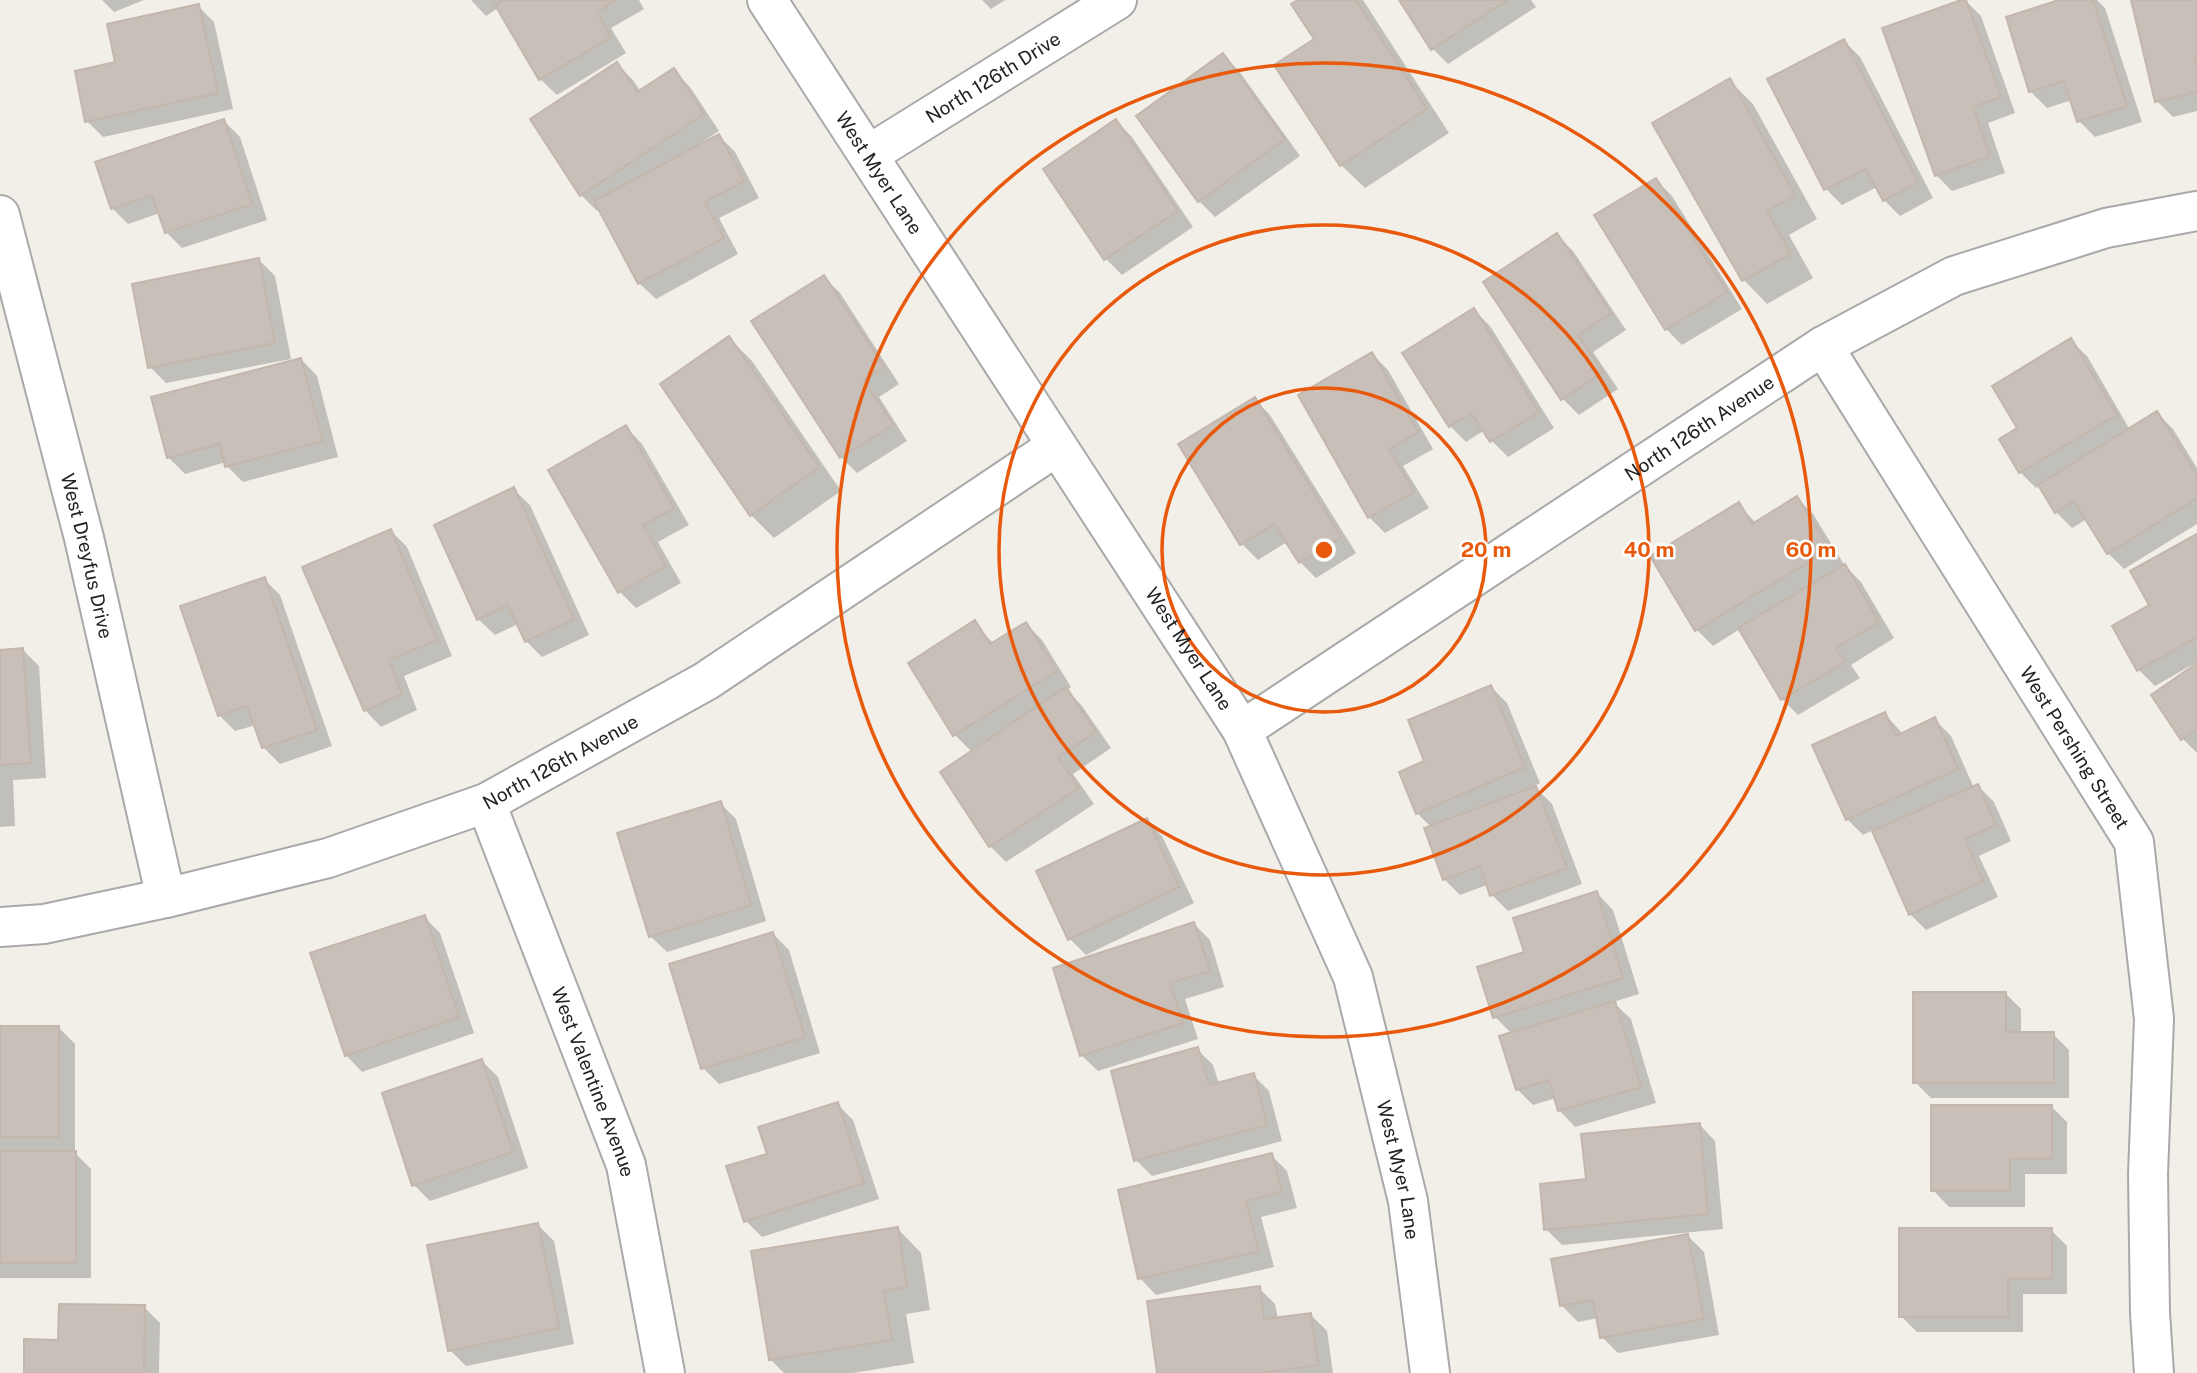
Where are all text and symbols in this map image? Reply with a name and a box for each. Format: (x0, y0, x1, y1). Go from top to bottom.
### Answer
street label: North 126th Drive (921, 27, 1064, 127)
street label: West Myer Lane (831, 107, 927, 238)
street label: North 126th Avenue (1620, 371, 1778, 485)
street label: West Dreyfus Drive (57, 471, 118, 641)
text: 20 m (1461, 537, 1511, 562)
text: 40 m (1624, 537, 1674, 562)
text: 60 m (1786, 537, 1836, 562)
centre of rings (1312, 538, 1336, 562)
street label: West Myer Lane (1141, 583, 1237, 714)
street label: West Pershing Street (2016, 662, 2134, 833)
street label: North 126th Avenue (479, 710, 642, 814)
street label: West Valentine Avenue (547, 984, 639, 1179)
street label: West Myer Lane (1373, 1098, 1424, 1241)

